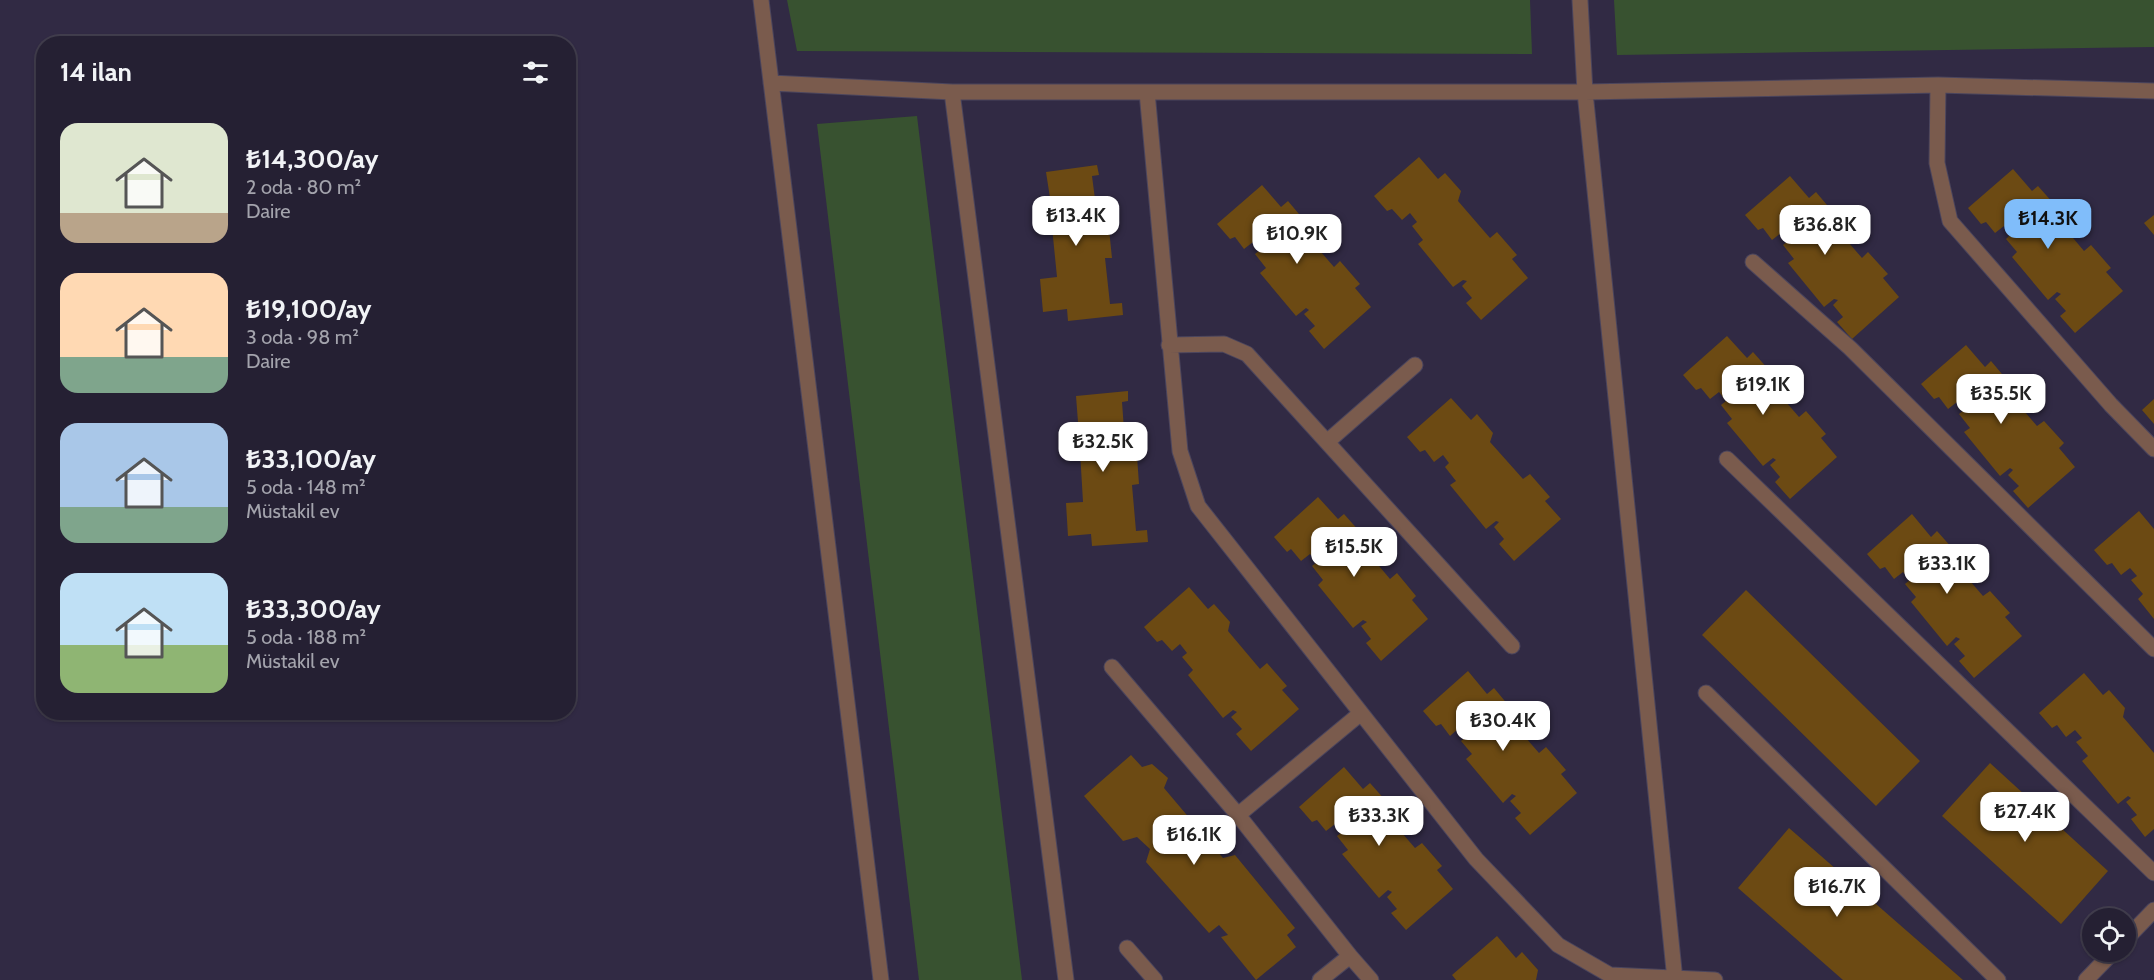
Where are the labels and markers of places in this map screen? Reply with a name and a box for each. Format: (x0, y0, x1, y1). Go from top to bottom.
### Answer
pin: ₺13.4K (1027, 196, 1125, 247)
pin: ₺14.3K (1999, 199, 2097, 250)
pin: ₺36.8K (1776, 205, 1874, 256)
pin: ₺10.9K (1248, 214, 1346, 265)
pin: ₺19.1K (1714, 365, 1812, 416)
pin: ₺35.5K (1952, 374, 2050, 425)
pin: ₺32.5K (1054, 422, 1152, 473)
pin: ₺15.5K (1305, 527, 1403, 578)
pin: ₺33.1K (1898, 544, 1996, 595)
pin: ₺30.4K (1454, 701, 1552, 752)
pin: ₺27.4K (1976, 792, 2074, 843)
pin: ₺33.3K (1330, 796, 1428, 847)
pin: ₺16.1K (1145, 815, 1243, 866)
pin: ₺16.7K (1788, 867, 1886, 918)

